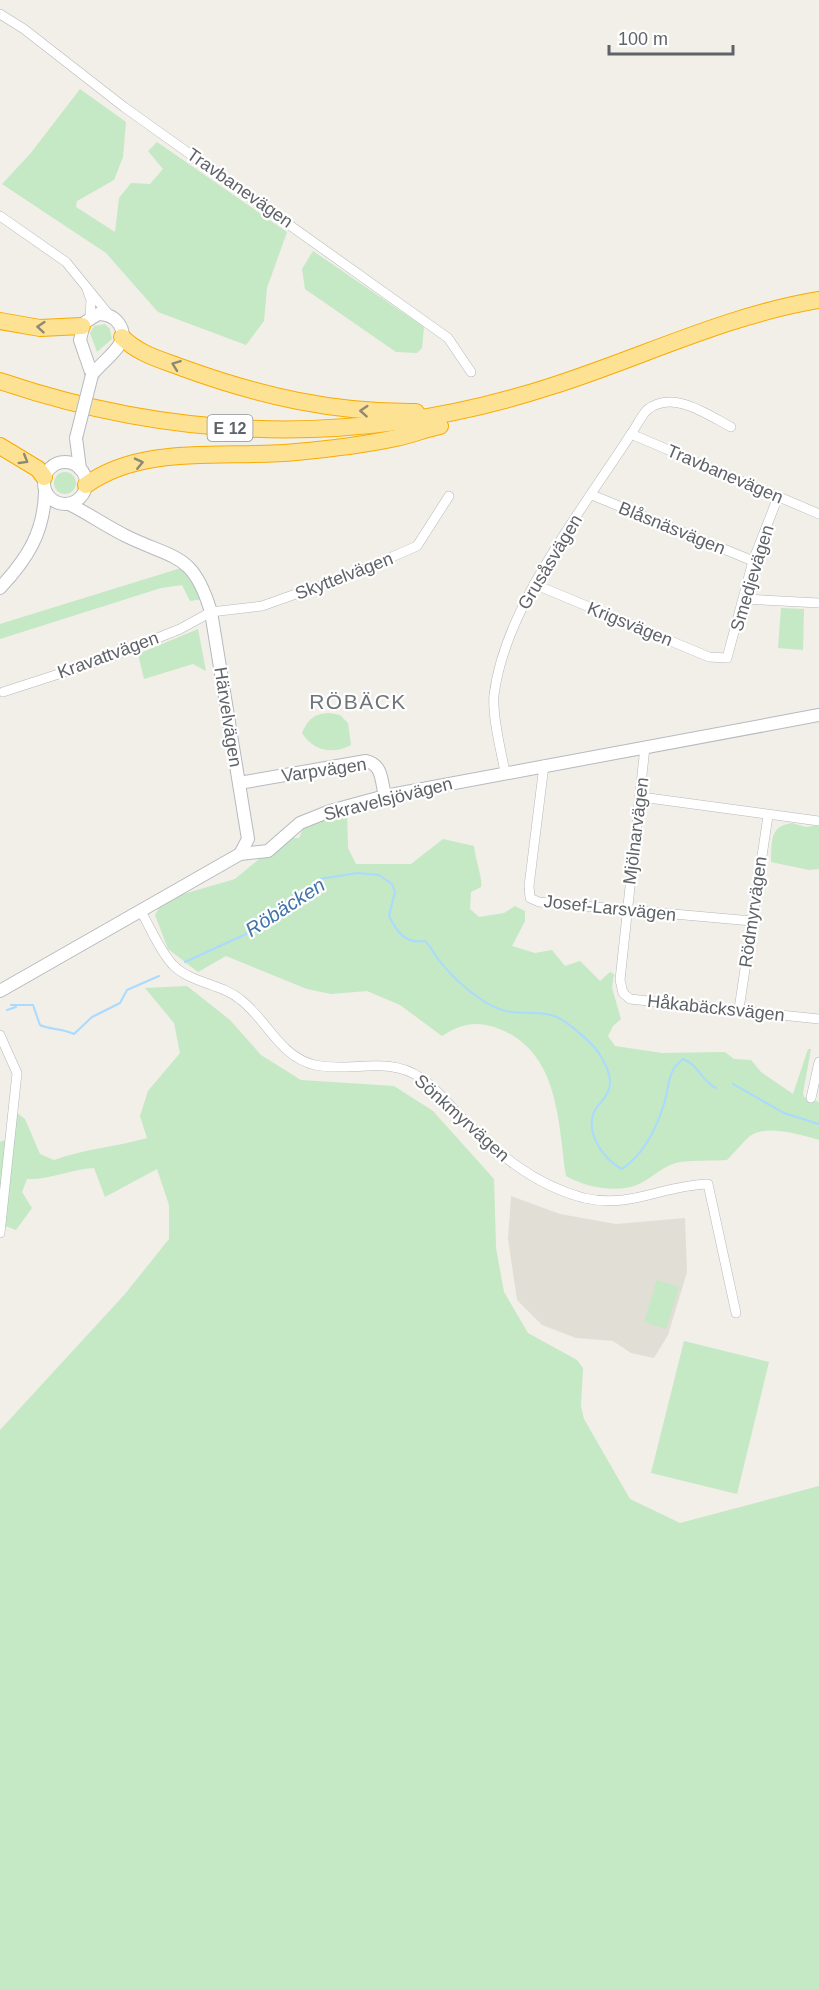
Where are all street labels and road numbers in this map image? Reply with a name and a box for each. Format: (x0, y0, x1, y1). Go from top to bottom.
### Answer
street label: Travbanevägen (183, 144, 297, 232)
road number: E 12 (208, 415, 252, 441)
street label: Travbanevägen (664, 440, 786, 508)
street label: Blåsnäsvägen (616, 498, 728, 558)
street label: Grusåsvägen (514, 511, 586, 613)
street label: Smedjevägen (726, 522, 778, 634)
street label: Skyttelvägen (292, 548, 396, 604)
street label: Krigsvägen (585, 598, 675, 650)
street label: Kravattvägen (55, 627, 161, 683)
street label: Härvelvägen (210, 666, 246, 768)
street label: Varpvägen (280, 754, 368, 786)
street label: Skravelsjövägen (322, 773, 454, 825)
street label: Mjölnarvägen (619, 776, 653, 886)
street label: Rödmyrvägen (735, 855, 771, 969)
street label: Josef-Larsvägen (543, 891, 677, 925)
street label: Håkabäcksvägen (646, 991, 786, 1025)
street label: Sönkmyrvägen (411, 1070, 513, 1166)

